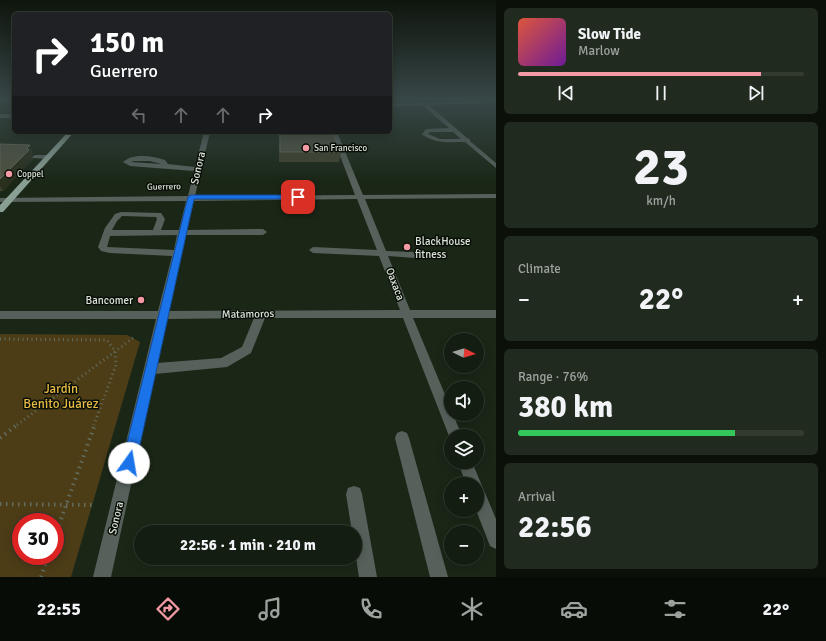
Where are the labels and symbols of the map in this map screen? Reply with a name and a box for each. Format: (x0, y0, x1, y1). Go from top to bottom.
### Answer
marker: San Francisco (301, 143, 311, 153)
place label: San Francisco (314, 143, 368, 154)
street label: Sonora (188, 150, 208, 186)
marker: Coppel (4, 169, 14, 179)
place label: Coppel (17, 169, 44, 180)
pin (281, 180, 315, 214)
street label: Guerrero (147, 181, 181, 193)
place label: BlackHouse fitness (415, 235, 471, 261)
marker: BlackHouse fitness (402, 242, 412, 252)
street label: Oaxaca (383, 266, 407, 303)
place label: Bancomer (86, 294, 133, 307)
marker: Bancomer (136, 295, 146, 305)
street label: Matamoros (222, 307, 275, 321)
north arrow (444, 333, 484, 373)
park label: Jardín Benito Juárez (23, 381, 99, 412)
position arrow (108, 442, 150, 484)
street label: Sonora (106, 500, 126, 536)
speed limit sign: 30 (12, 513, 64, 565)

